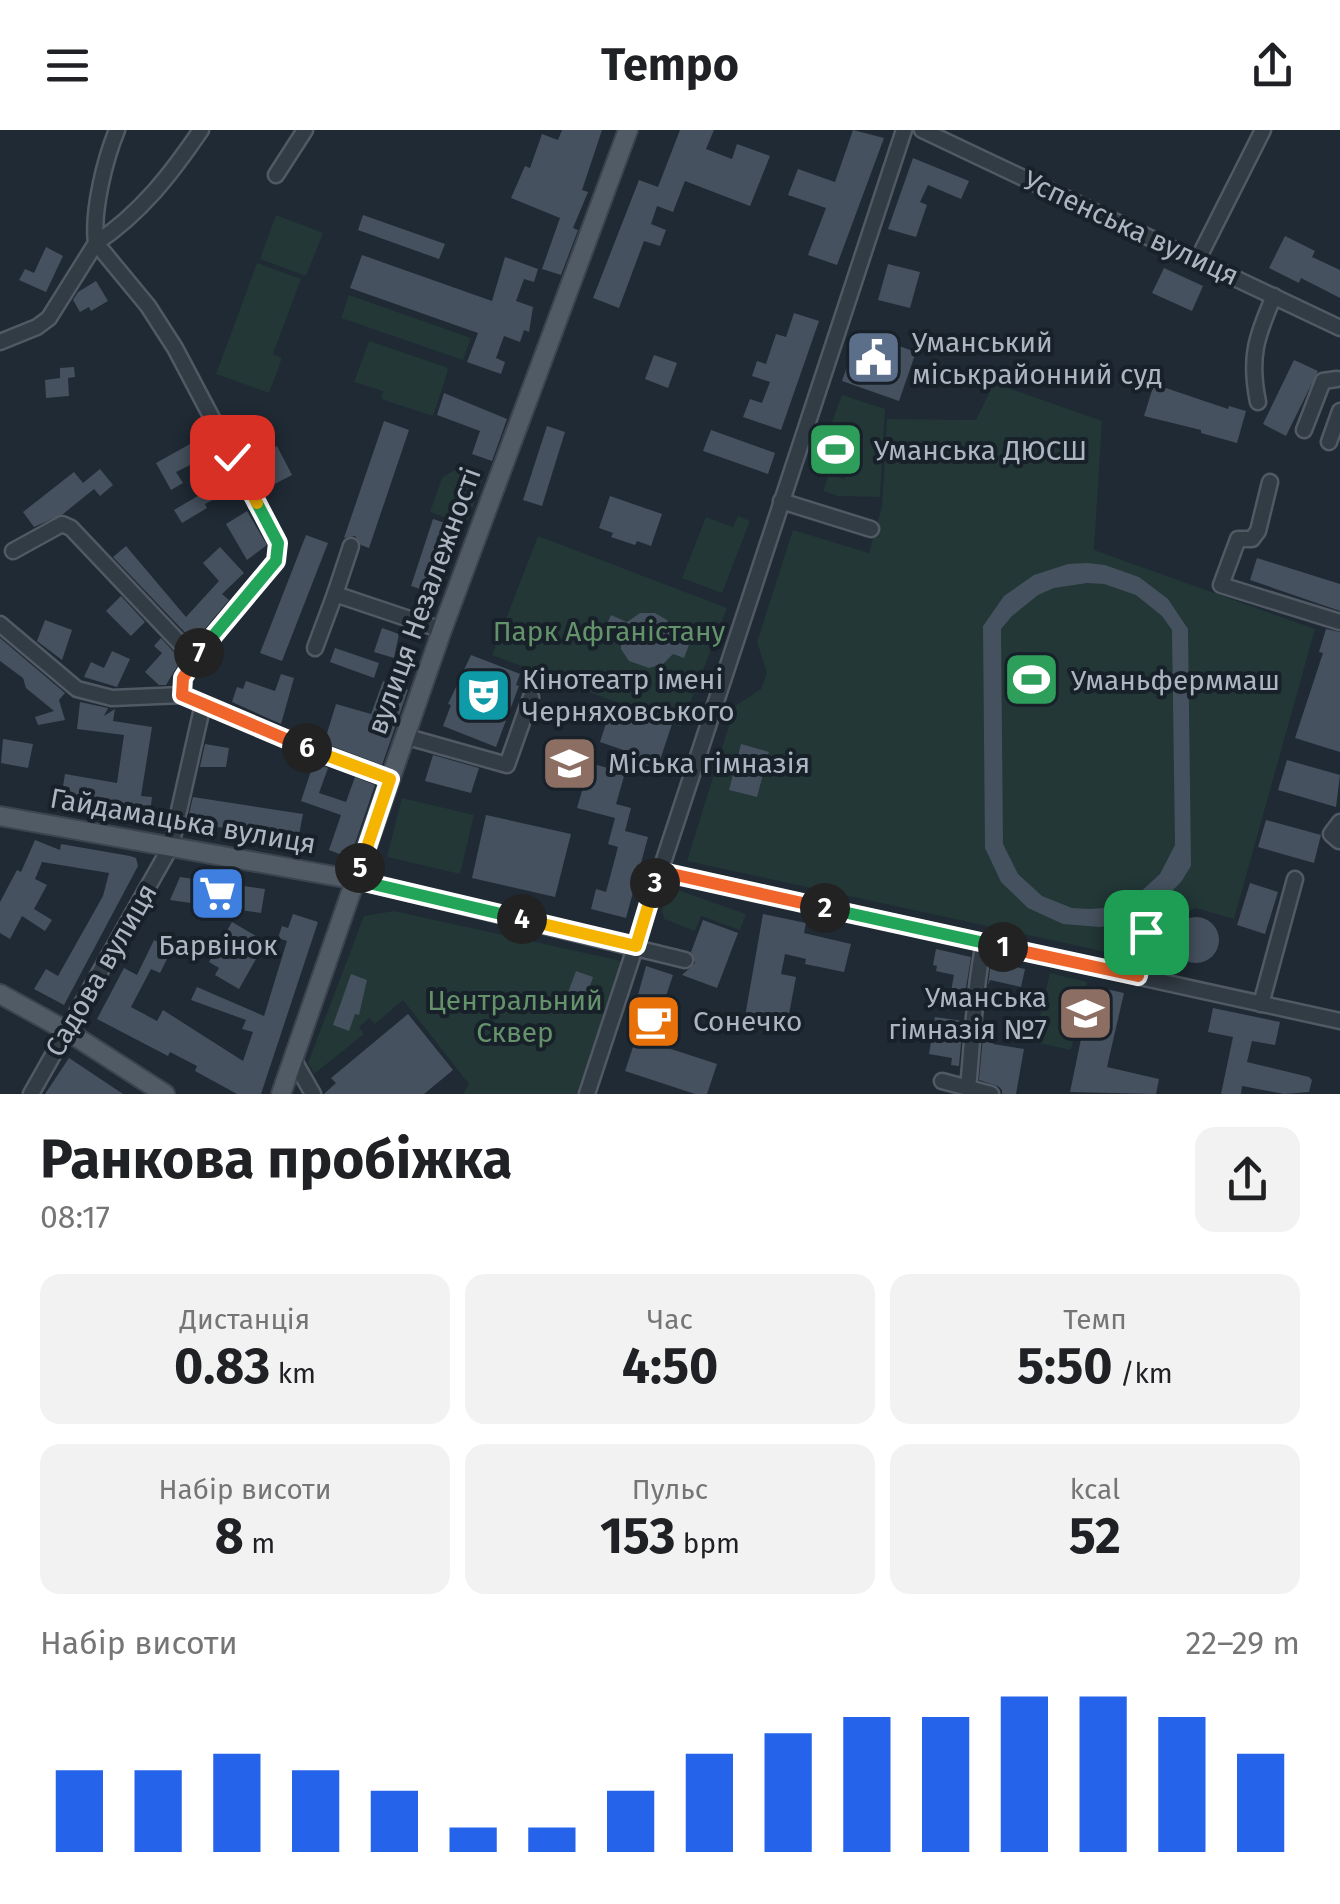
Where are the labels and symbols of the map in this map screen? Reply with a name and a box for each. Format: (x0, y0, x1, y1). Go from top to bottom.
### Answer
street label: Успенська вулиця (1018, 164, 1244, 292)
place label: Уманський міськрайонний суд (912, 326, 1163, 391)
public building icon: Уманський міськрайонний суд (843, 328, 903, 388)
pin (190, 415, 275, 500)
sports icon: Уманська ДЮСШ (805, 420, 865, 480)
place label: Уманська ДЮСШ (874, 434, 1087, 467)
street label: вулиця Незалежності (360, 463, 488, 739)
park label: Парк Афганістану (493, 615, 726, 648)
pin: 7 (174, 628, 224, 678)
sports icon: Уманьферммаш (1002, 650, 1062, 710)
place label: Кінотеатр імені Черняховського (522, 663, 735, 728)
place label: Уманьферммаш (1071, 664, 1280, 697)
theatre icon: Кінотеатр імені Черняховського (453, 665, 513, 725)
pin: 6 (282, 723, 332, 773)
school or university icon: Міська гімназія (539, 733, 599, 793)
place label: Міська гімназія (608, 747, 810, 780)
street label: Гайдамацька вулиця (47, 781, 319, 861)
pin: 5 (335, 843, 385, 893)
pin: 3 (630, 858, 680, 908)
supermarket icon: Барвінок (188, 864, 248, 924)
street label: Садова вулиця (38, 878, 164, 1062)
pin: 2 (800, 883, 850, 933)
pin (1104, 890, 1189, 975)
pin: 4 (497, 894, 547, 944)
pin: 1 (978, 922, 1028, 972)
place label: Барвінок (158, 929, 278, 962)
place label: Уманська гімназія №7 (888, 981, 1047, 1046)
school or university icon: Уманська гімназія №7 (1056, 983, 1116, 1043)
park label: Центральний Сквер (427, 984, 603, 1049)
cafe icon: Сонечко (624, 991, 684, 1051)
place label: Сонечко (693, 1005, 802, 1038)

